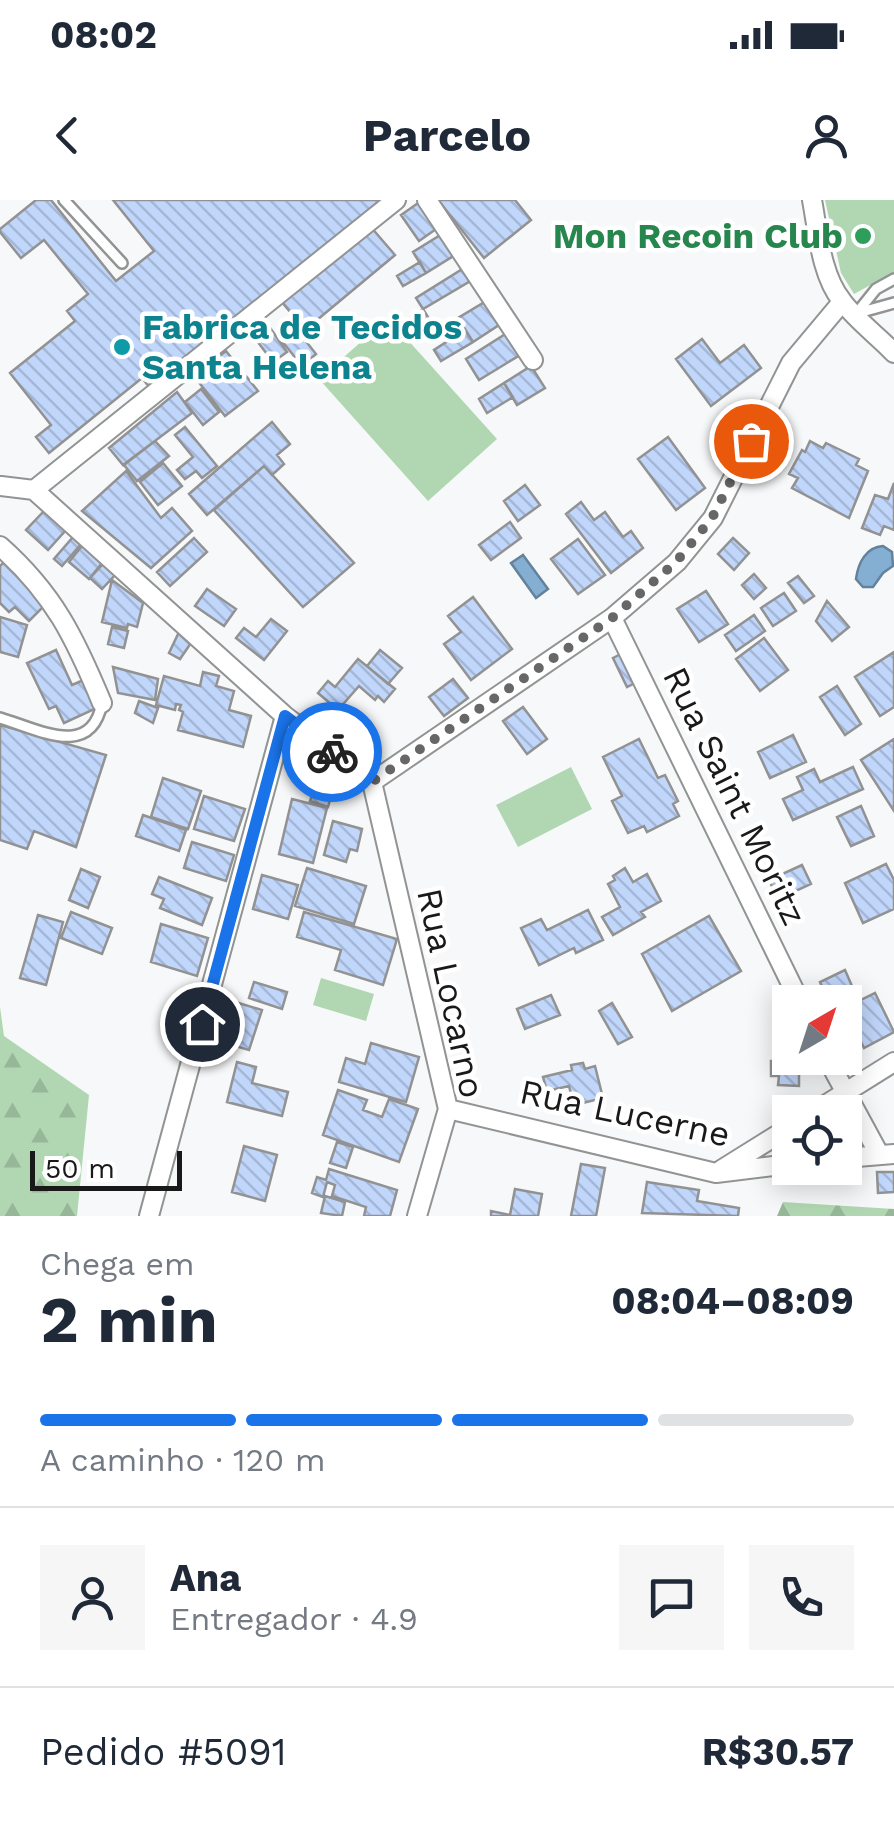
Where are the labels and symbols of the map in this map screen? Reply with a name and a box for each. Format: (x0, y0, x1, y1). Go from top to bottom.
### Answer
place label: Mon Recoin Club (553, 215, 843, 257)
marker: Mon Recoin Club (852, 225, 874, 247)
place label: Fabrica de Tecidos Santa Helena (142, 306, 462, 388)
marker: Fabrica de Tecidos Santa Helena (111, 336, 133, 358)
pin (709, 399, 794, 484)
street label: Rua Saint Moritz (654, 660, 816, 932)
courier (282, 702, 382, 802)
street label: Rua Locarno (408, 884, 494, 1102)
pin (160, 982, 245, 1067)
north arrow (772, 985, 862, 1075)
street label: Rua Lucerne (516, 1070, 734, 1156)
scale bar (30, 1146, 182, 1190)

